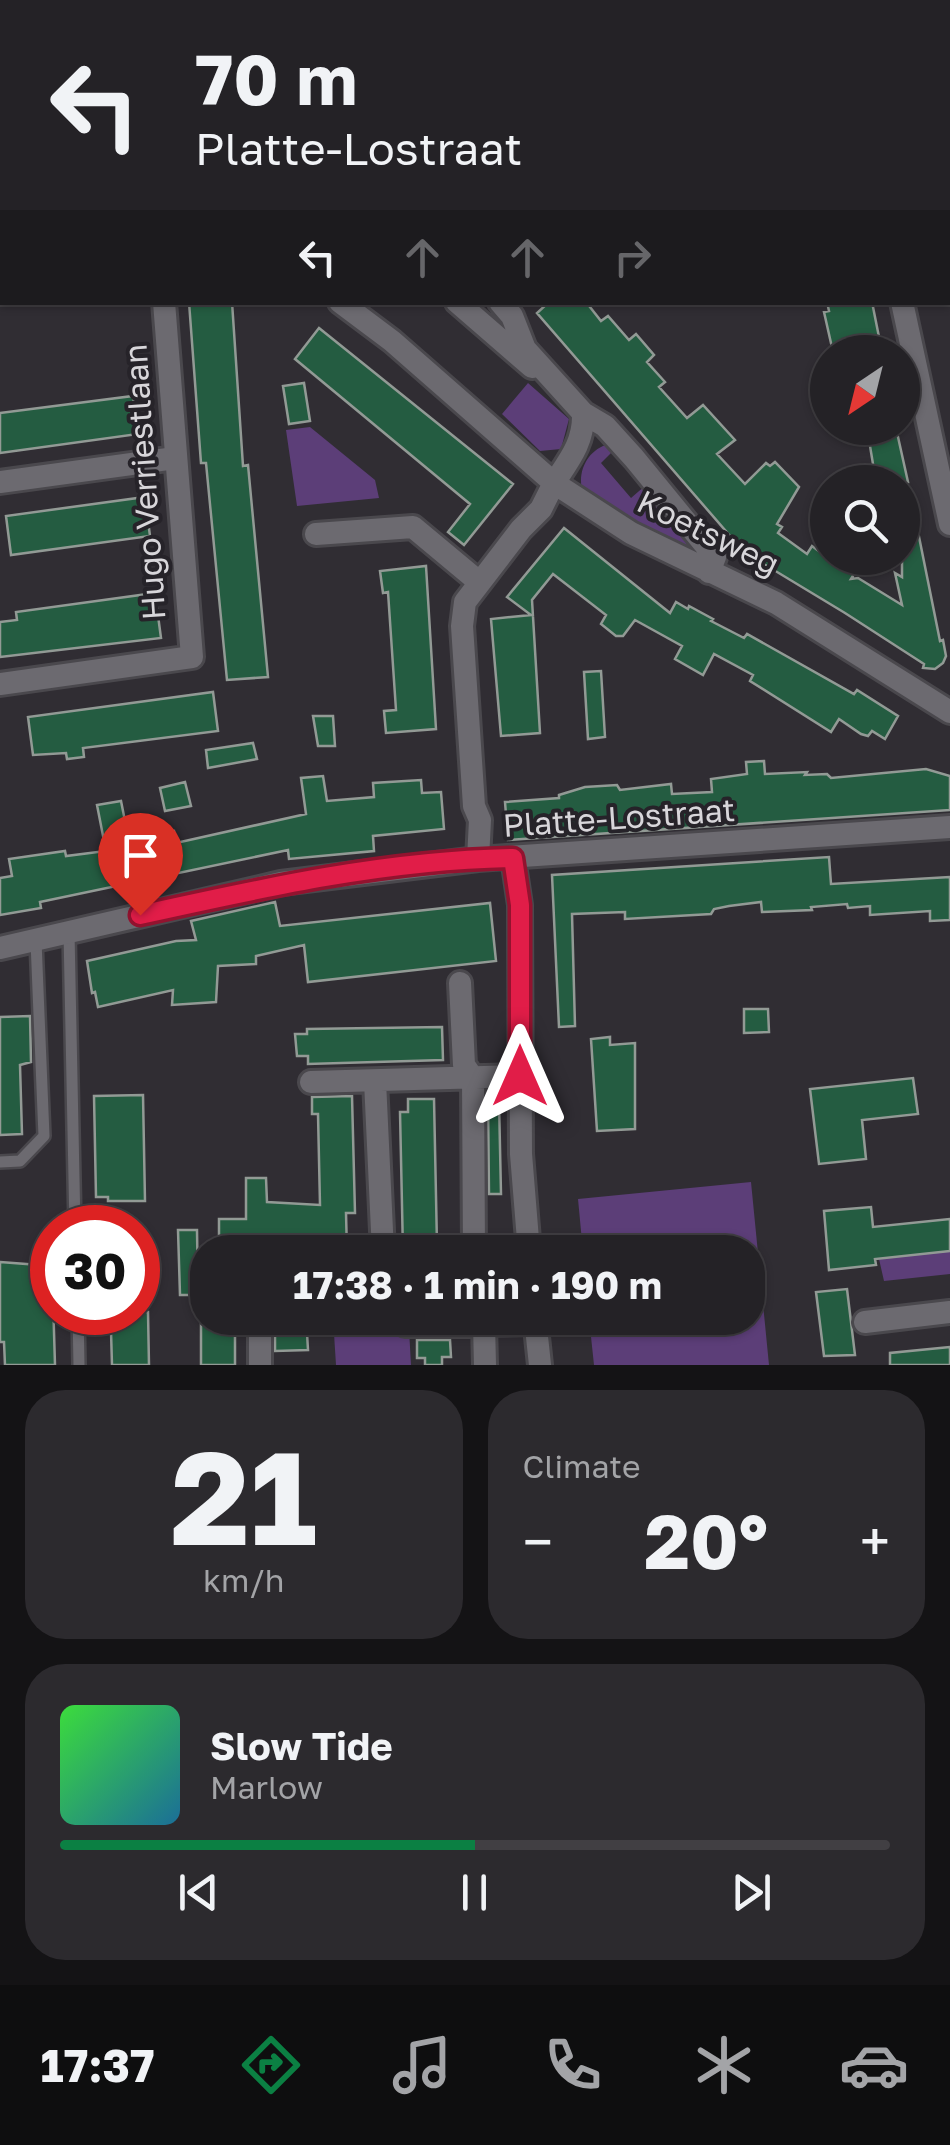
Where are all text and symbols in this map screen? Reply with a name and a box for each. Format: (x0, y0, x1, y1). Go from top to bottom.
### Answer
text: 70 m (195, 36, 357, 120)
icon: left (30, 40, 160, 170)
text: Platte-Lostraat (195, 121, 522, 175)
icon: left (290, 230, 345, 285)
icon: ahead (395, 230, 450, 285)
icon: ahead (500, 230, 555, 285)
icon: right (605, 230, 660, 285)
north arrow (810, 335, 920, 445)
map controls (810, 335, 920, 575)
street label: Hugo Verriestlaan (115, 343, 173, 621)
button: search (810, 465, 920, 575)
street label: Koetsweg (631, 482, 785, 583)
street label: Platte-Lostraat (502, 790, 736, 844)
pin (98, 813, 183, 916)
icon: arrive (113, 828, 168, 883)
position arrow (468, 1024, 572, 1128)
speed limit sign: 30 (30, 1205, 160, 1335)
text: 17:38 · 1 min · 190 m (293, 1262, 662, 1307)
text: 21 (171, 1418, 317, 1574)
text: Climate (523, 1447, 641, 1485)
text: 20° (644, 1495, 768, 1586)
text: − (523, 1508, 553, 1574)
text: + (860, 1508, 890, 1574)
text: km/h (203, 1561, 284, 1599)
text: Slow Tide (210, 1723, 393, 1768)
text: Marlow (210, 1768, 323, 1806)
icon: previous (171, 1865, 226, 1920)
icon: pause (447, 1865, 502, 1920)
icon: next (724, 1865, 779, 1920)
icon: directions (236, 2030, 306, 2100)
icon: music (387, 2030, 457, 2100)
icon: phone (538, 2030, 608, 2100)
icon: climate (689, 2030, 759, 2100)
icon: car (839, 2030, 909, 2100)
text: 17:37 (40, 2038, 155, 2092)

